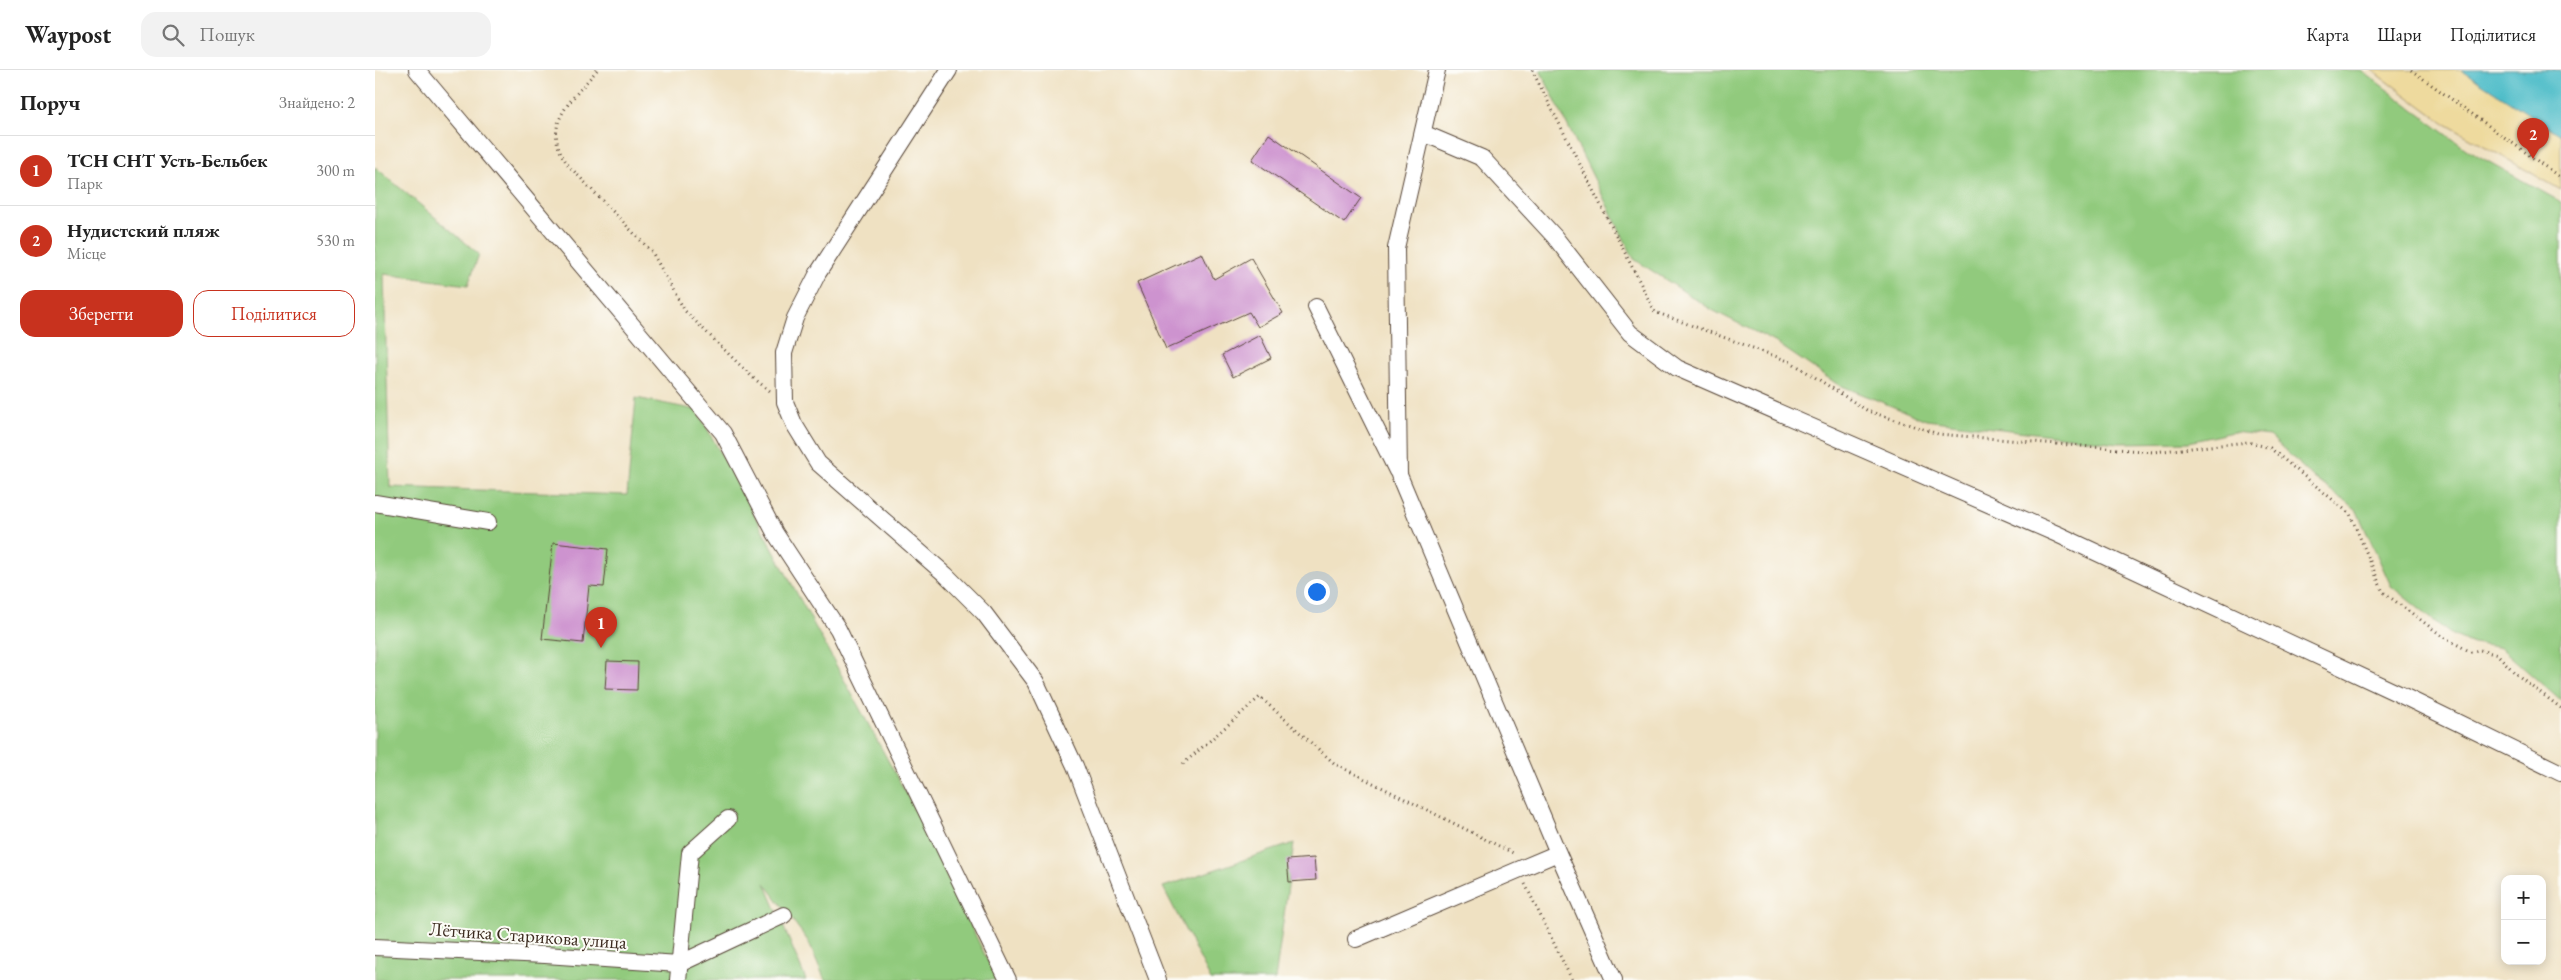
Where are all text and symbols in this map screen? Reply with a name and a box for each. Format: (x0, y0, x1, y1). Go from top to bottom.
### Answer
search box (141, 12, 491, 57)
text: Waypost (25, 19, 111, 50)
icon: search (159, 21, 187, 49)
text: Пошук (199, 22, 255, 47)
text: Карта (2306, 23, 2349, 46)
text: Шари (2377, 23, 2422, 46)
text: Поділитися (2450, 23, 2536, 46)
text: Поруч (20, 89, 80, 116)
text: Знайдено: 2 (279, 92, 355, 113)
pin: 2 (2517, 118, 2549, 159)
text: ТСН СНТ Усть-Бельбек (67, 148, 268, 173)
text: 1 (32, 160, 40, 181)
text: 300 m (316, 160, 355, 181)
text: Парк (67, 173, 103, 194)
text: Нудистский пляж (67, 218, 220, 243)
text: 2 (32, 230, 40, 251)
text: 530 m (316, 230, 355, 251)
text: Місце (67, 243, 106, 264)
button: Зберегти (20, 290, 183, 337)
button: Поділитися (193, 290, 355, 337)
your location (1304, 579, 1330, 605)
pin: 1 (585, 607, 617, 648)
map controls (2501, 875, 2546, 965)
button: + (2501, 875, 2546, 920)
street label: Лётчика Старикова улица (428, 916, 628, 955)
button: − (2501, 920, 2546, 965)

